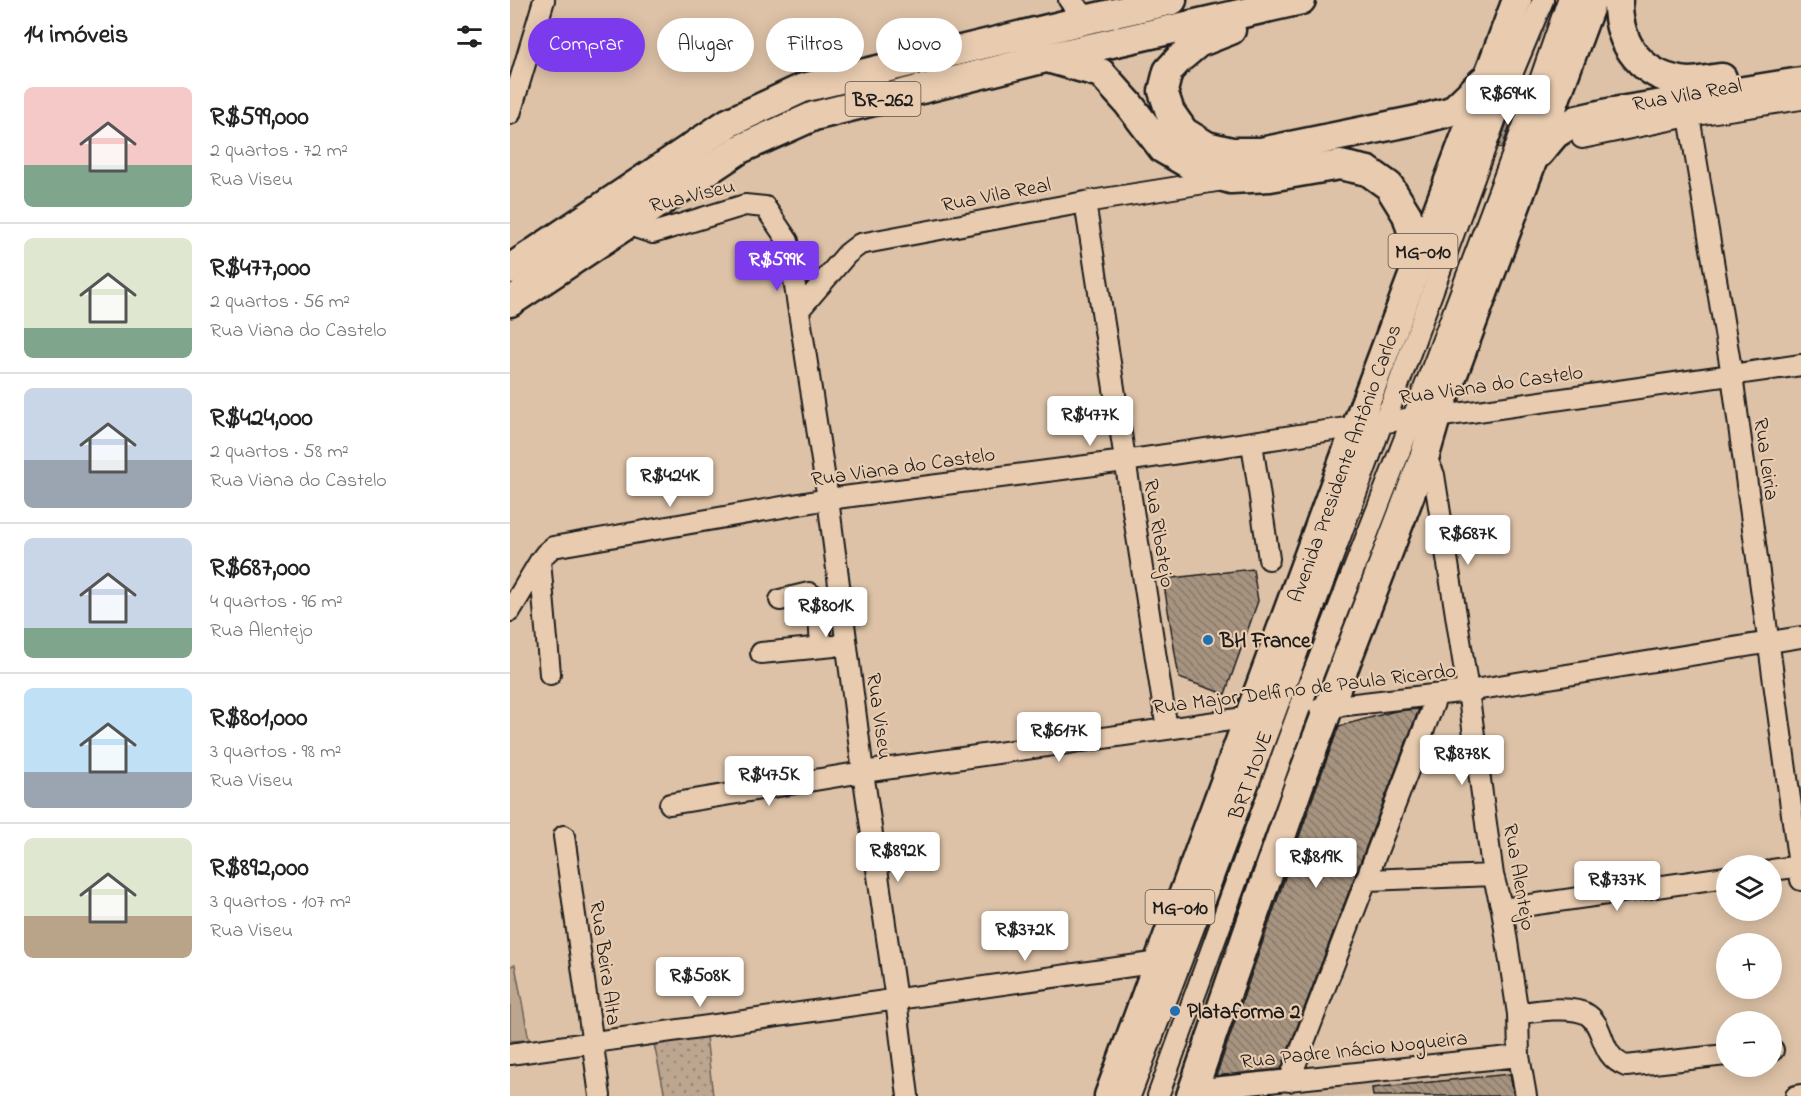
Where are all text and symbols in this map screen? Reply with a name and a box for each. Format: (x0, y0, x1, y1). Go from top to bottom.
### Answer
text: 14 imóveis (24, 17, 128, 55)
chip: Comprar (528, 18, 645, 72)
chip: Alugar (657, 18, 754, 72)
chip: Filtros (766, 18, 864, 72)
chip: Novo (876, 18, 962, 72)
icon: filters (453, 20, 486, 53)
street label: Rua Vila Real (1630, 72, 1745, 120)
pin: R$694K (1459, 75, 1557, 126)
text: R$694K (1480, 80, 1536, 109)
road number: BR-262 (846, 82, 920, 116)
text: R$599,000 (210, 99, 309, 137)
icon: home (72, 111, 144, 183)
text: 2 quartos · 72 m² (210, 137, 348, 166)
text: Rua Viseu (210, 166, 293, 195)
street label: Rua Vila Real (939, 171, 1054, 221)
street label: Rua Viseu (647, 172, 738, 222)
road number: MG-010 (1388, 234, 1458, 268)
pin: R$599K (728, 241, 826, 292)
text: R$599K (749, 246, 805, 275)
text: R$477,000 (210, 250, 310, 288)
icon: home (72, 262, 144, 334)
text: 2 quartos · 56 m² (210, 288, 350, 317)
text: Rua Viana do Castelo (210, 317, 387, 346)
street label: Avenida Presidente Antônio Carlos (1281, 320, 1410, 607)
street label: Rua Viana do Castelo (1397, 358, 1585, 414)
pin: R$477K (1041, 396, 1139, 447)
text: R$424,000 (210, 400, 313, 438)
text: R$477K (1061, 401, 1119, 430)
icon: home (72, 412, 144, 484)
street label: Rua Leiria (1744, 416, 1786, 502)
text: 2 quartos · 58 m² (210, 438, 349, 467)
street label: Rua Viana do Castelo (809, 440, 997, 496)
pin: R$424K (621, 457, 719, 508)
text: R$424K (640, 462, 700, 491)
text: Rua Viana do Castelo (210, 467, 387, 496)
street label: Rua Ribatejo (1135, 477, 1181, 590)
pin: R$687K (1419, 515, 1517, 566)
text: R$687K (1439, 520, 1497, 549)
text: R$687,000 (210, 550, 310, 588)
icon: home (72, 562, 144, 634)
pin: R$801K (777, 587, 875, 638)
text: 4 quartos · 96 m² (210, 588, 343, 617)
text: R$801K (798, 592, 854, 621)
text: Rua Alentejo (210, 617, 313, 646)
place label: BH France (1219, 627, 1311, 657)
marker: BH France (1201, 633, 1215, 647)
street label: Rua Major Delfino de Paula Ricardo (1151, 656, 1458, 723)
street label: Rua Viseu (857, 671, 899, 761)
text: R$801,000 (210, 700, 308, 738)
icon: home (72, 712, 144, 784)
pin: R$617K (1010, 712, 1108, 763)
text: R$617K (1031, 717, 1087, 746)
street label: BRT MOVE (1222, 727, 1282, 825)
pin: R$878K (1413, 735, 1511, 786)
text: 3 quartos · 98 m² (210, 738, 342, 767)
text: R$878K (1434, 740, 1490, 769)
pin: R$475K (720, 756, 818, 807)
text: R$475K (739, 761, 799, 790)
text: Rua Viseu (210, 767, 293, 796)
street label: Rua Alentejo (1494, 822, 1542, 933)
pin: R$892K (849, 832, 947, 883)
text: R$892K (870, 837, 926, 866)
pin: R$819K (1267, 838, 1365, 889)
text: R$819K (1290, 843, 1342, 872)
text: R$892,000 (210, 850, 309, 888)
map controls (1716, 855, 1782, 1077)
button: layers (1716, 855, 1782, 921)
pin: R$737K (1568, 861, 1666, 912)
icon: home (72, 862, 144, 934)
text: R$737K (1588, 866, 1646, 895)
text: 3 quartos · 107 m² (210, 888, 351, 917)
road number: MG-010 (1146, 890, 1214, 924)
street label: Rua Beira Alta (580, 899, 628, 1027)
pin: R$372K (976, 911, 1074, 962)
text: R$372K (995, 916, 1055, 945)
text: Rua Viseu (210, 917, 293, 946)
button: + (1716, 933, 1782, 999)
pin: R$508K (651, 957, 749, 1008)
text: R$508K (670, 962, 730, 991)
place label: Plataforma 2 (1187, 998, 1301, 1028)
marker: Plataforma 2 (1168, 1004, 1182, 1018)
button: − (1716, 1011, 1782, 1077)
street label: Rua Padre Inácio Nogueira (1239, 1024, 1469, 1080)

